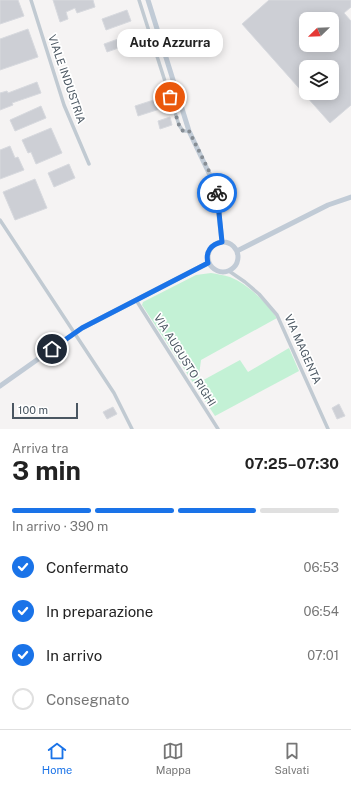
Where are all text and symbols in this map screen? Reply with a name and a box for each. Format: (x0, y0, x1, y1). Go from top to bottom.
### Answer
north arrow (299, 12, 339, 52)
map controls (299, 12, 339, 100)
callout: Auto Azzurra (117, 29, 223, 57)
street label: VIALE INDUSTRIA (46, 33, 88, 125)
text: Auto Azzurra (130, 35, 210, 50)
button: layers (299, 60, 339, 100)
pin (153, 80, 187, 114)
icon: bag (159, 86, 181, 108)
courier (197, 173, 237, 213)
icon: bike (206, 182, 228, 204)
street label: VIA AUGUSTO RIGHI (152, 312, 218, 408)
street label: VIA MAGENTA (282, 312, 324, 386)
pin (35, 332, 69, 366)
icon: home (41, 338, 63, 360)
scale bar (12, 401, 78, 420)
text: 100 m (18, 404, 48, 416)
text: Arriva tra (12, 441, 68, 456)
text: 3 min (12, 455, 81, 486)
text: 07:25–07:30 (245, 455, 339, 472)
text: In arrivo · 390 m (12, 519, 108, 534)
icon: check (12, 556, 34, 578)
text: Confermato (46, 559, 128, 576)
text: 06:53 (304, 560, 339, 575)
icon: check (12, 600, 34, 622)
text: In preparazione (46, 603, 153, 620)
text: 06:54 (304, 604, 339, 619)
icon: check (12, 644, 34, 666)
text: In arrivo (46, 647, 102, 664)
text: 07:01 (307, 648, 339, 663)
text: Consegnato (46, 691, 129, 708)
tab: Home (42, 740, 72, 776)
tab: Mappa (156, 740, 191, 776)
tab: Salvati (274, 740, 309, 776)

